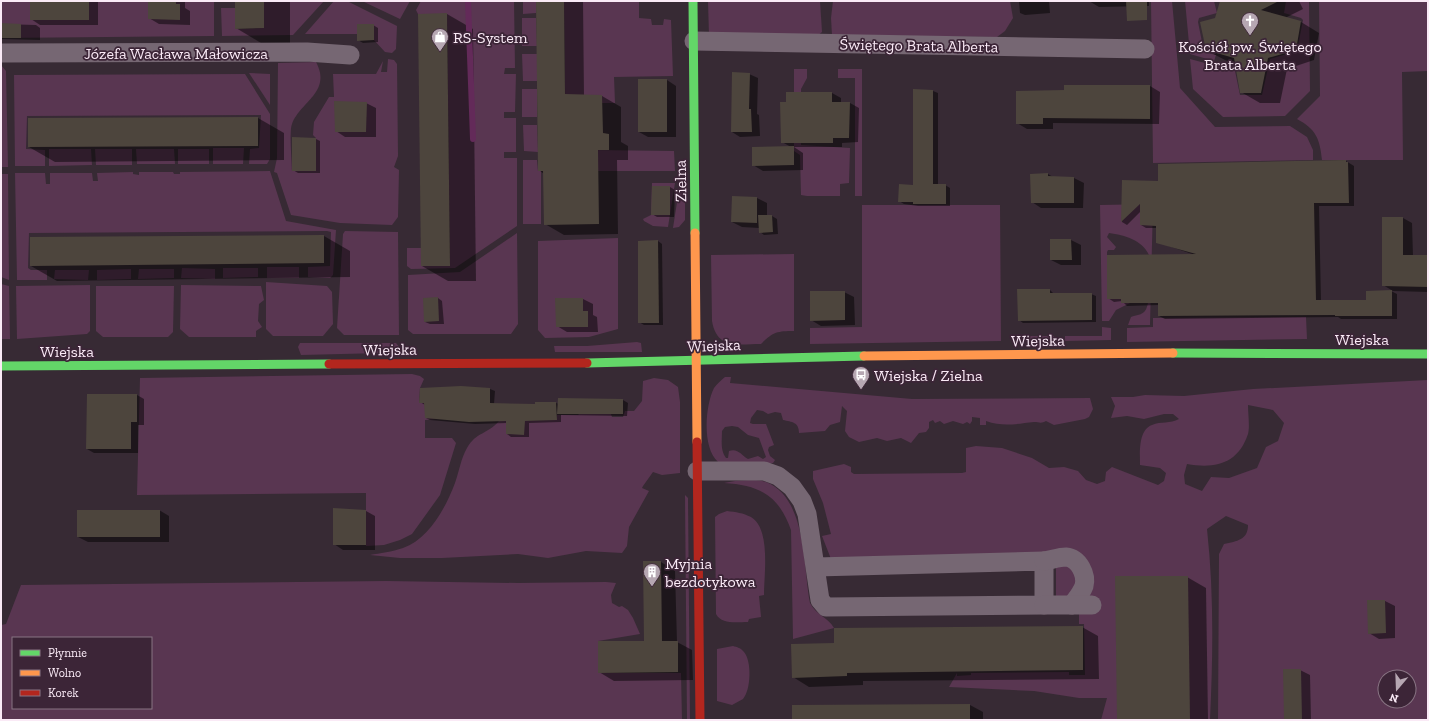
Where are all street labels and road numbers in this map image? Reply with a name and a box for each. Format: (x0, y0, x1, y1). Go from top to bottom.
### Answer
street label: Świętego Brata Alberta (839, 35, 999, 56)
street label: Józefa Wacława Małowicza (84, 44, 268, 63)
street label: Zielna (671, 159, 690, 202)
street label: Wiejska (1335, 330, 1389, 349)
street label: Wiejska (1011, 331, 1065, 350)
street label: Wiejska (687, 335, 741, 356)
street label: Wiejska (363, 340, 417, 359)
street label: Wiejska (40, 342, 94, 361)

